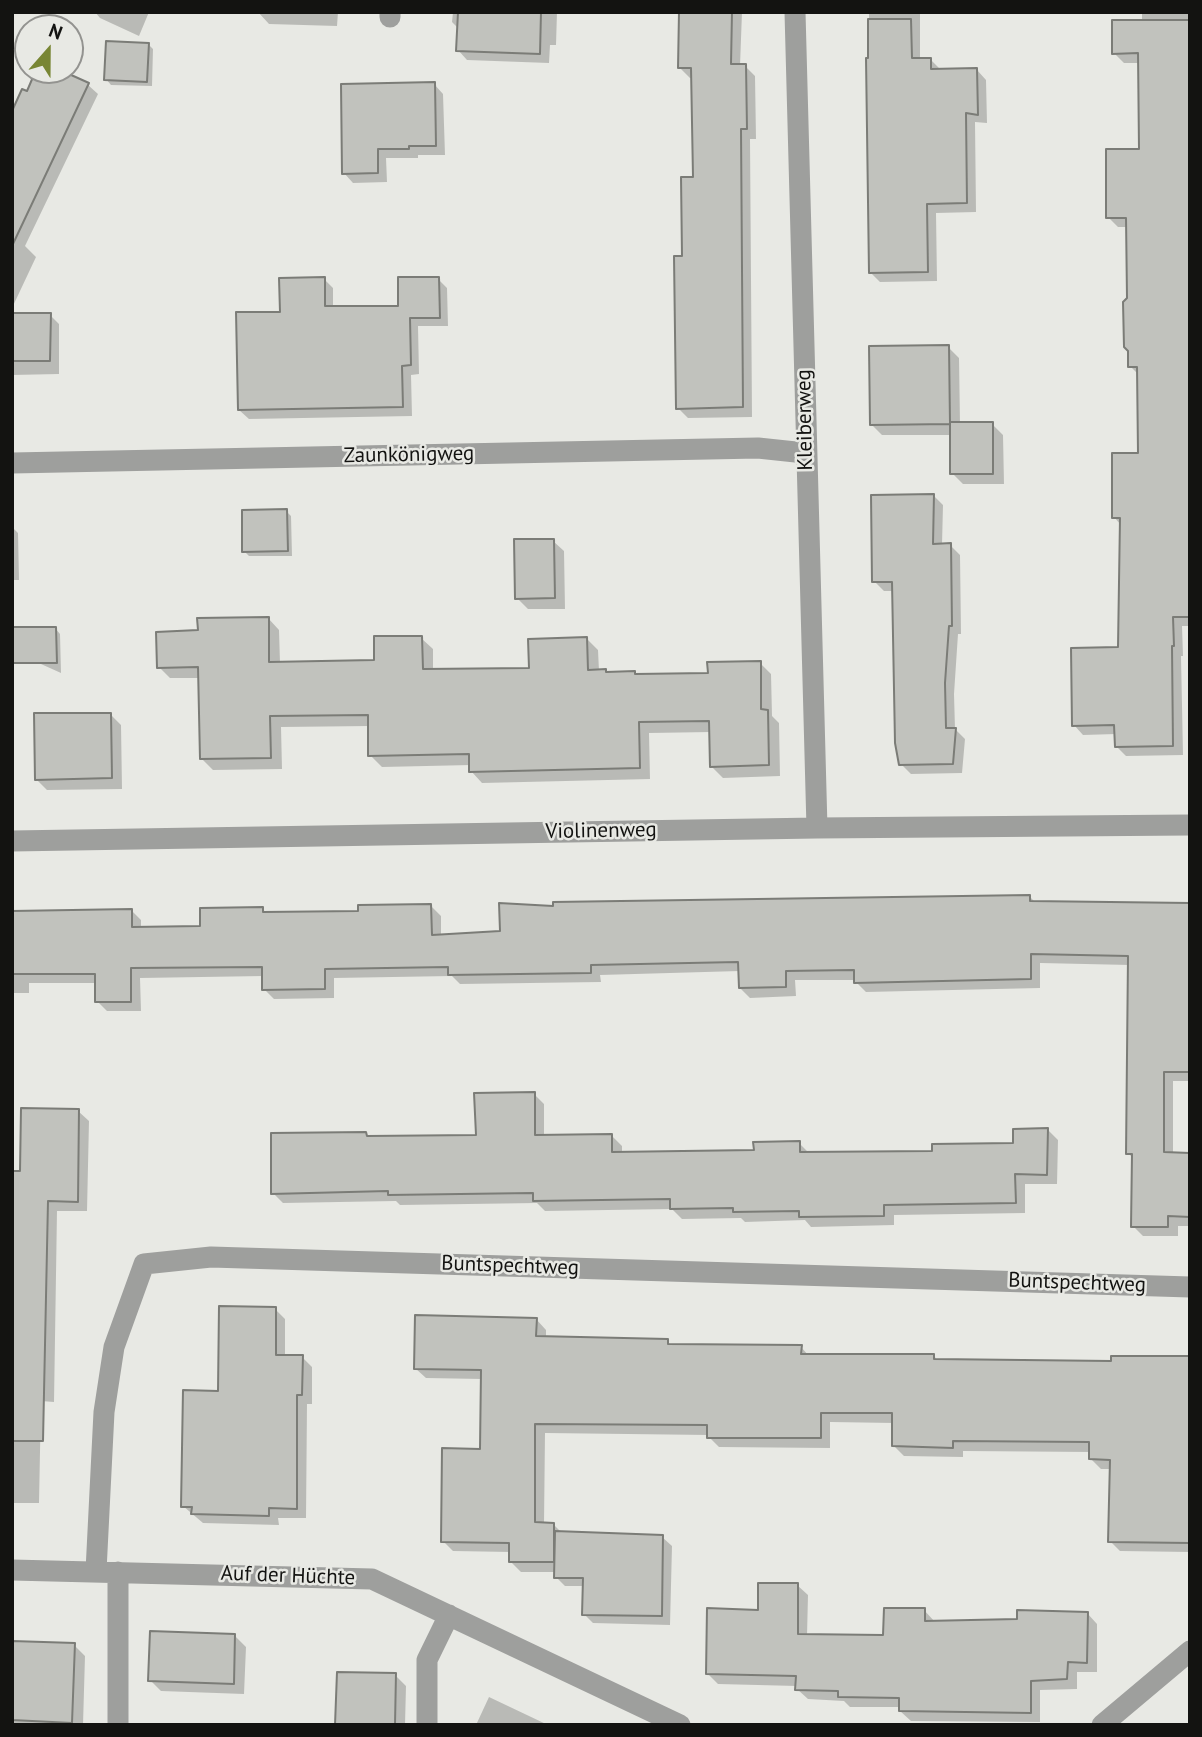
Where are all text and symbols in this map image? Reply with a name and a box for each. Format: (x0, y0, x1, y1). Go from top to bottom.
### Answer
north arrow (14, 14, 84, 84)
text: N (46, 18, 66, 45)
street label: Kleiberweg (792, 369, 818, 471)
street label: Zaunkönigweg (344, 441, 474, 469)
street label: Violinenweg (545, 817, 657, 845)
street label: Buntspechtweg (441, 1251, 579, 1281)
street label: Buntspechtweg (1008, 1268, 1146, 1298)
street label: Auf der Hüchte (220, 1561, 356, 1591)

